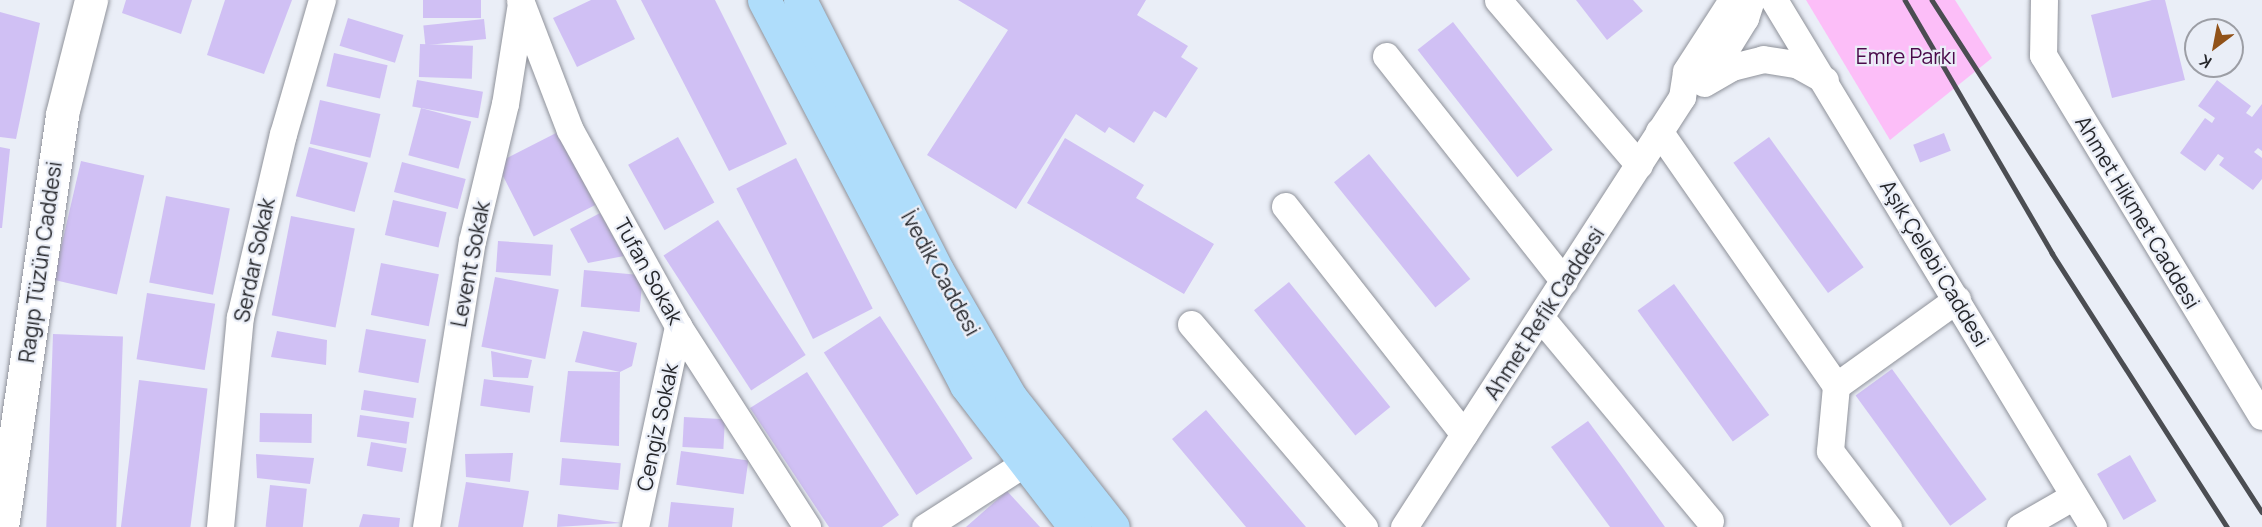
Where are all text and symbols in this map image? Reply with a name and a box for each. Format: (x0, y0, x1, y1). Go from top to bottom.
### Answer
north arrow (2184, 18, 2244, 78)
park label: Emre Parkı (1856, 43, 1956, 69)
text: K (2195, 49, 2216, 74)
street label: Ahmet Hikmet Caddesi (2070, 111, 2206, 313)
street label: Ragıp Tüzün Caddesi (13, 160, 67, 364)
street label: Aşık Çelebi Caddesi (1875, 175, 1995, 351)
street label: Serdar Sokak (229, 196, 279, 324)
street label: Levent Sokak (445, 199, 495, 329)
street label: İvedik Caddesi (896, 206, 986, 340)
street label: Tufan Sokak (610, 214, 688, 328)
street label: Ahmet Refik Caddesi (1479, 222, 1609, 404)
street label: Cengiz Sokak (631, 361, 683, 493)

